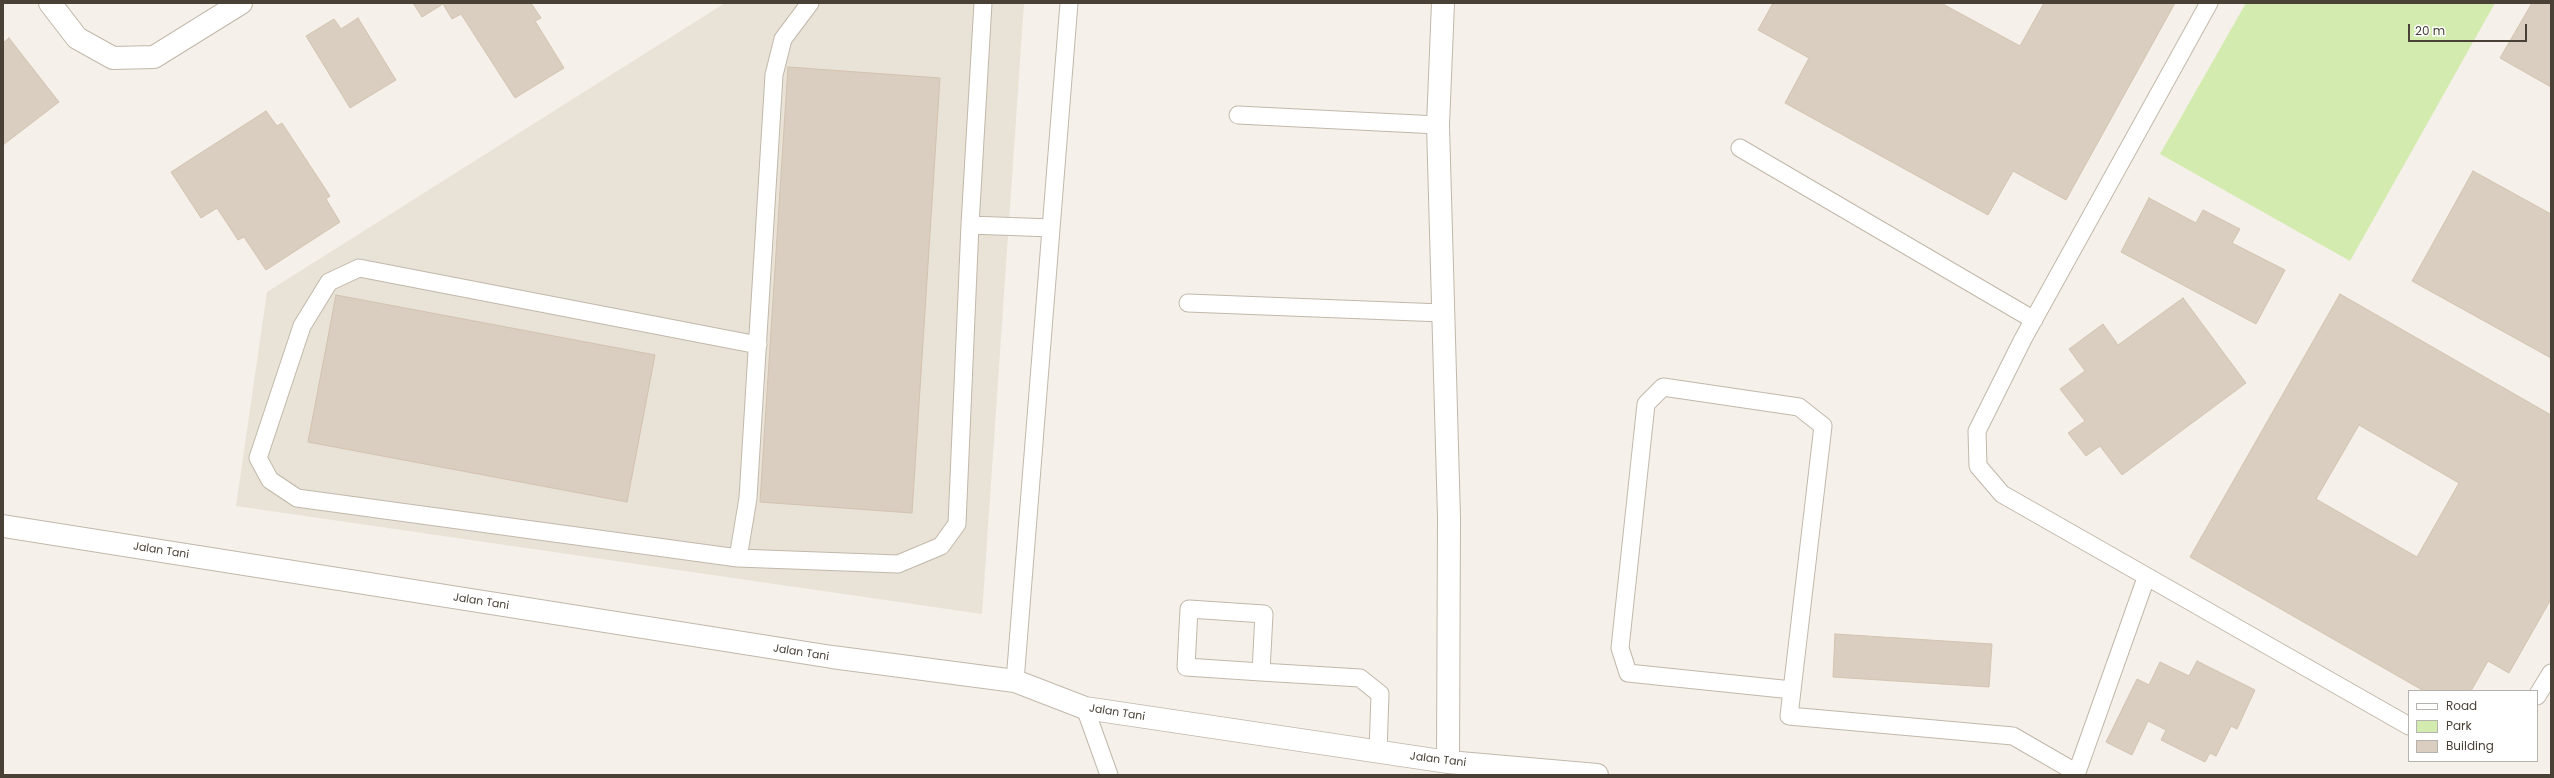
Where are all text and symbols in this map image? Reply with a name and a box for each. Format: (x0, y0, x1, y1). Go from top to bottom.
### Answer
scale bar (2410, 16, 2529, 42)
text: 20 m (2415, 22, 2445, 39)
street label: Jalan Tani (132, 540, 190, 562)
street label: Jalan Tani (452, 591, 510, 613)
street label: Jalan Tani (772, 642, 830, 664)
legend (2408, 690, 2538, 762)
text: Road (2446, 697, 2477, 714)
street label: Jalan Tani (1088, 702, 1146, 724)
text: Park (2446, 717, 2472, 734)
text: Building (2446, 737, 2494, 754)
street label: Jalan Tani (1409, 750, 1467, 770)

